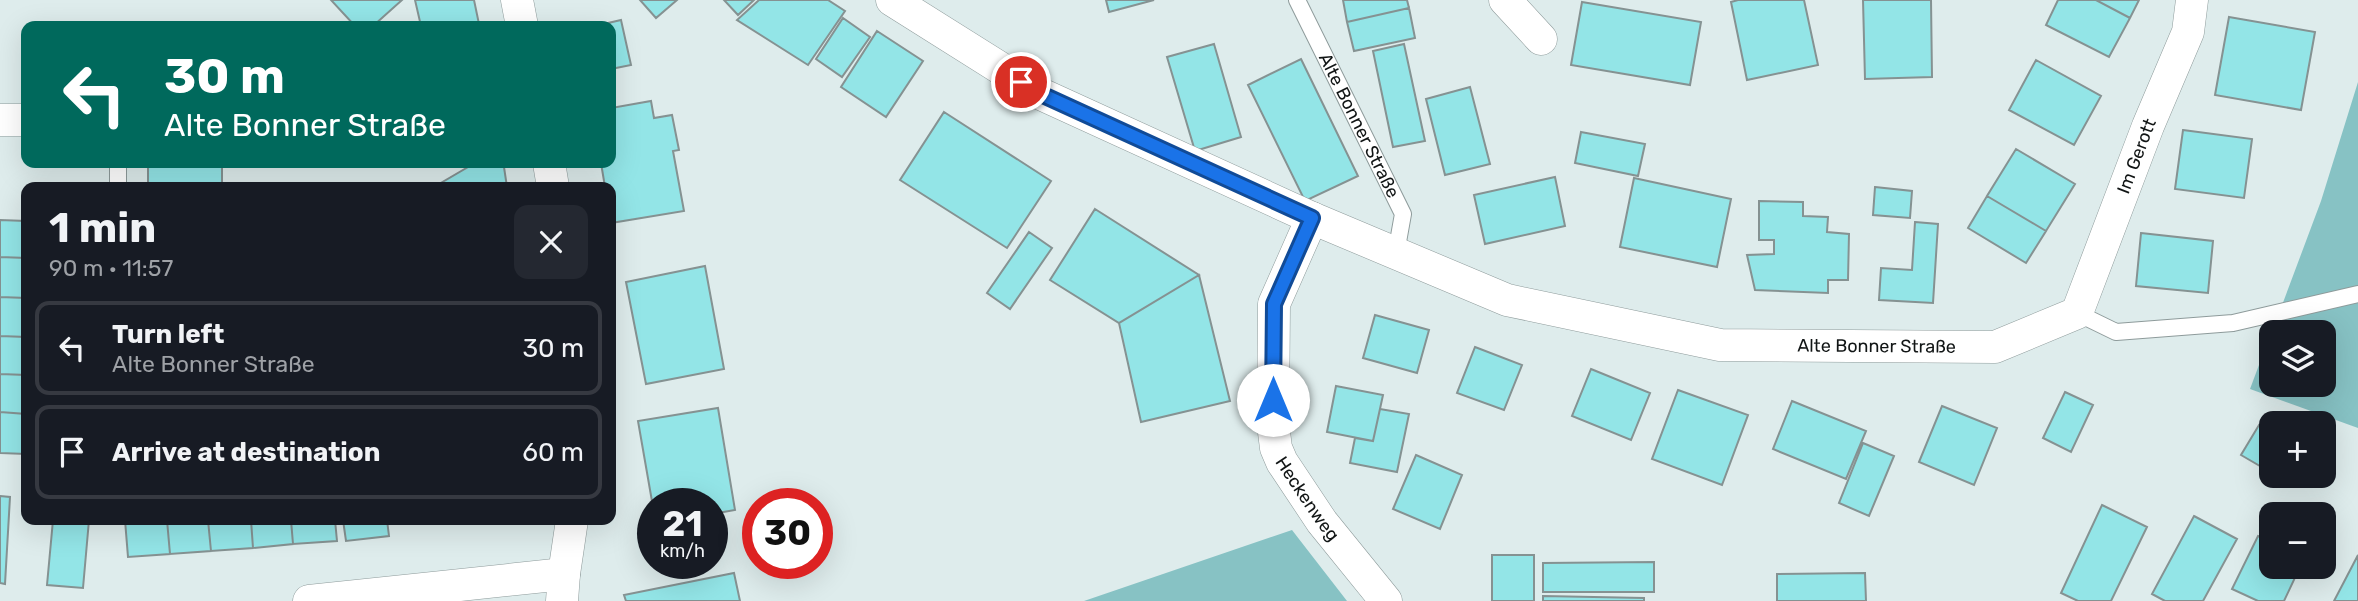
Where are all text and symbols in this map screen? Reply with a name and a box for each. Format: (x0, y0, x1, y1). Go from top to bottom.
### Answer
text: 30 m (164, 47, 285, 105)
icon: left (49, 49, 140, 140)
street label: Alte Bonner Straße (1314, 49, 1404, 201)
pin (991, 52, 1051, 112)
icon: arrive (1002, 63, 1040, 101)
text: Alte Bonner Straße (164, 106, 446, 144)
street label: Im Gerott (2112, 115, 2161, 197)
text: 1 min (49, 203, 156, 253)
button: close (514, 205, 588, 279)
text: 90 m · 11:57 (49, 254, 173, 282)
text: Turn left (112, 319, 224, 350)
map controls (2259, 320, 2336, 579)
button: layers (2259, 320, 2336, 397)
icon: left (53, 329, 91, 367)
text: 30 m (522, 333, 584, 364)
street label: Alte Bonner Straße (1797, 335, 1956, 358)
text: Alte Bonner Straße (112, 350, 315, 378)
position arrow (1236, 363, 1310, 437)
button: + (2259, 411, 2336, 488)
icon: arrive (53, 433, 91, 471)
text: Arrive at destination (112, 437, 380, 468)
text: 60 m (522, 437, 584, 468)
street label: Heckenweg (1270, 452, 1344, 545)
speed limit sign: 30 (742, 488, 833, 579)
button: − (2259, 502, 2336, 579)
text: 21 (662, 503, 703, 545)
text: km/h (660, 540, 705, 562)

